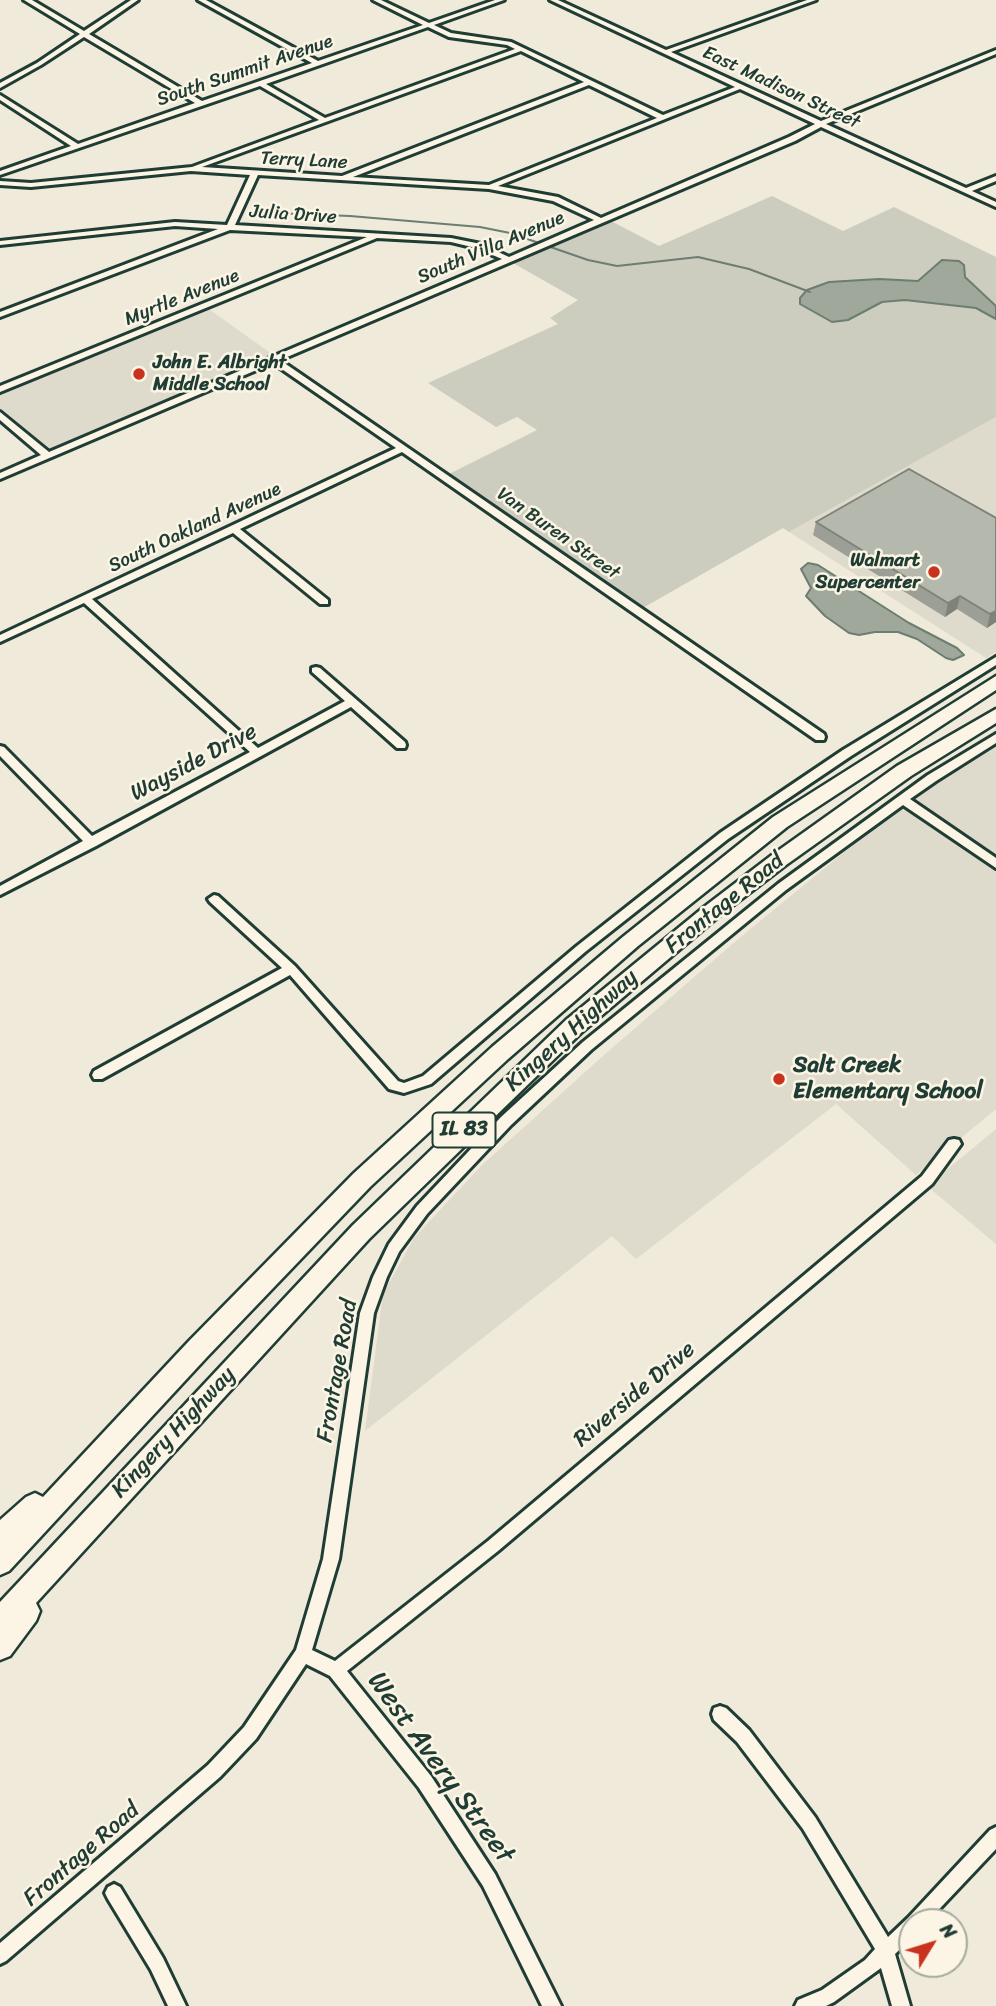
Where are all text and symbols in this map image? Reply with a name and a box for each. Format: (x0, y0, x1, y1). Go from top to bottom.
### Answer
street label: South Summit Avenue (154, 30, 336, 112)
street label: East Madison Street (699, 42, 863, 134)
street label: Terry Lane (260, 147, 348, 175)
street label: Julia Drive (249, 201, 337, 229)
street label: South Villa Avenue (414, 207, 568, 289)
street label: Myrtle Avenue (121, 265, 243, 331)
place label: John E. Albright Middle School (153, 352, 286, 396)
marker: John E. Albright Middle School (131, 366, 147, 382)
street label: South Oakland Avenue (105, 478, 285, 578)
street label: Van Buren Street (492, 483, 624, 585)
place label: Walmart Supercenter (816, 550, 920, 594)
marker: Walmart Supercenter (926, 564, 942, 580)
street label: Wayside Drive (126, 718, 262, 808)
street label: Frontage Road (660, 848, 790, 960)
street label: Kingery Highway (500, 964, 644, 1098)
place label: Salt Creek Elementary School (793, 1052, 983, 1106)
marker: Salt Creek Elementary School (771, 1071, 787, 1087)
road number: IL 83 (433, 1112, 496, 1148)
street label: Frontage Road (312, 1297, 364, 1445)
street label: Riverside Drive (569, 1336, 701, 1454)
street label: Kingery Highway (106, 1362, 242, 1504)
street label: West Avery Street (359, 1666, 521, 1870)
street label: Frontage Road (18, 1797, 146, 1913)
north arrow (898, 1908, 968, 1978)
text: N (931, 1916, 965, 1946)

